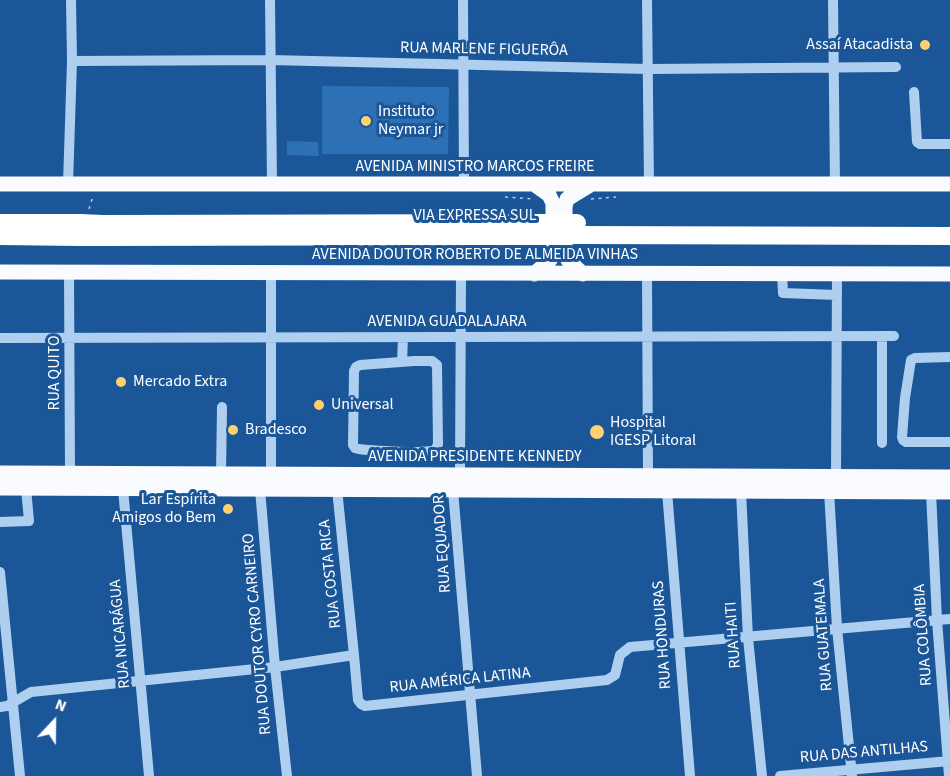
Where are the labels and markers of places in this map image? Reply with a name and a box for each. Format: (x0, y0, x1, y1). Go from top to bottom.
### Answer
place label: Assaí Atacadista (806, 35, 913, 55)
marker: Assaí Atacadista (918, 38, 932, 52)
place label: Instituto Neymar jr (378, 102, 443, 140)
marker: Instituto Neymar jr (359, 114, 373, 128)
place label: Mercado Extra (133, 372, 227, 392)
marker: Mercado Extra (114, 375, 128, 389)
place label: Universal (331, 395, 394, 415)
marker: Universal (312, 398, 326, 412)
place label: Hospital IGESP Litoral (610, 413, 696, 451)
place label: Bradesco (245, 420, 307, 440)
marker: Bradesco (226, 423, 240, 437)
marker: Hospital IGESP Litoral (588, 423, 606, 441)
place label: Lar Espírita Amigos do Bem (112, 490, 216, 528)
marker: Lar Espírita Amigos do Bem (221, 502, 235, 516)

